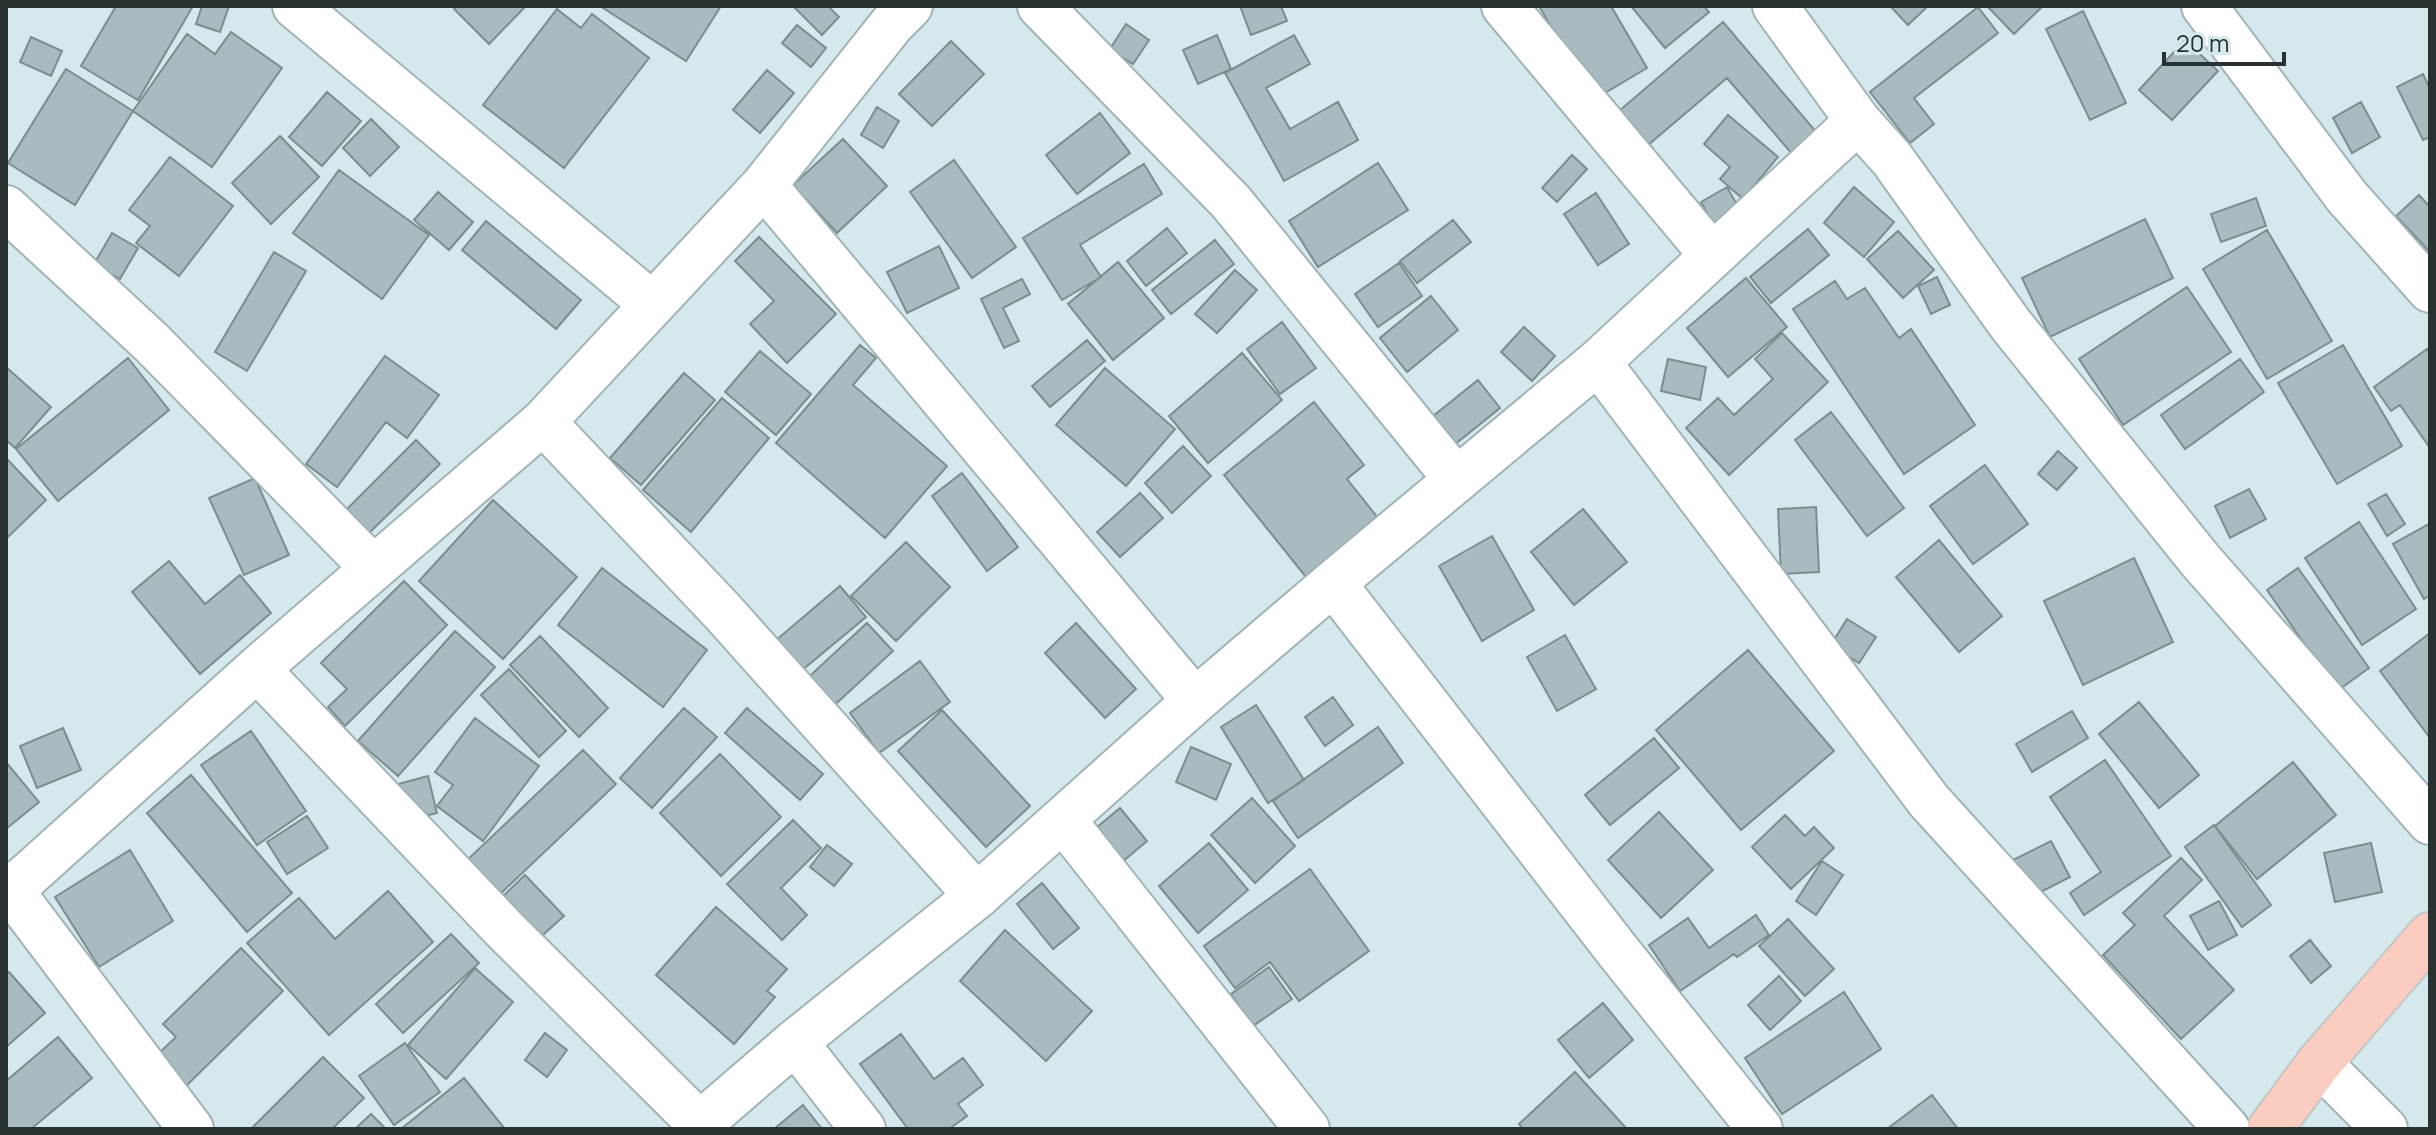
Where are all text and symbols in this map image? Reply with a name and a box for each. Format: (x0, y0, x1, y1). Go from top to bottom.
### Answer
scale bar (2164, 16, 2284, 66)
text: 20 m (2176, 26, 2229, 59)

